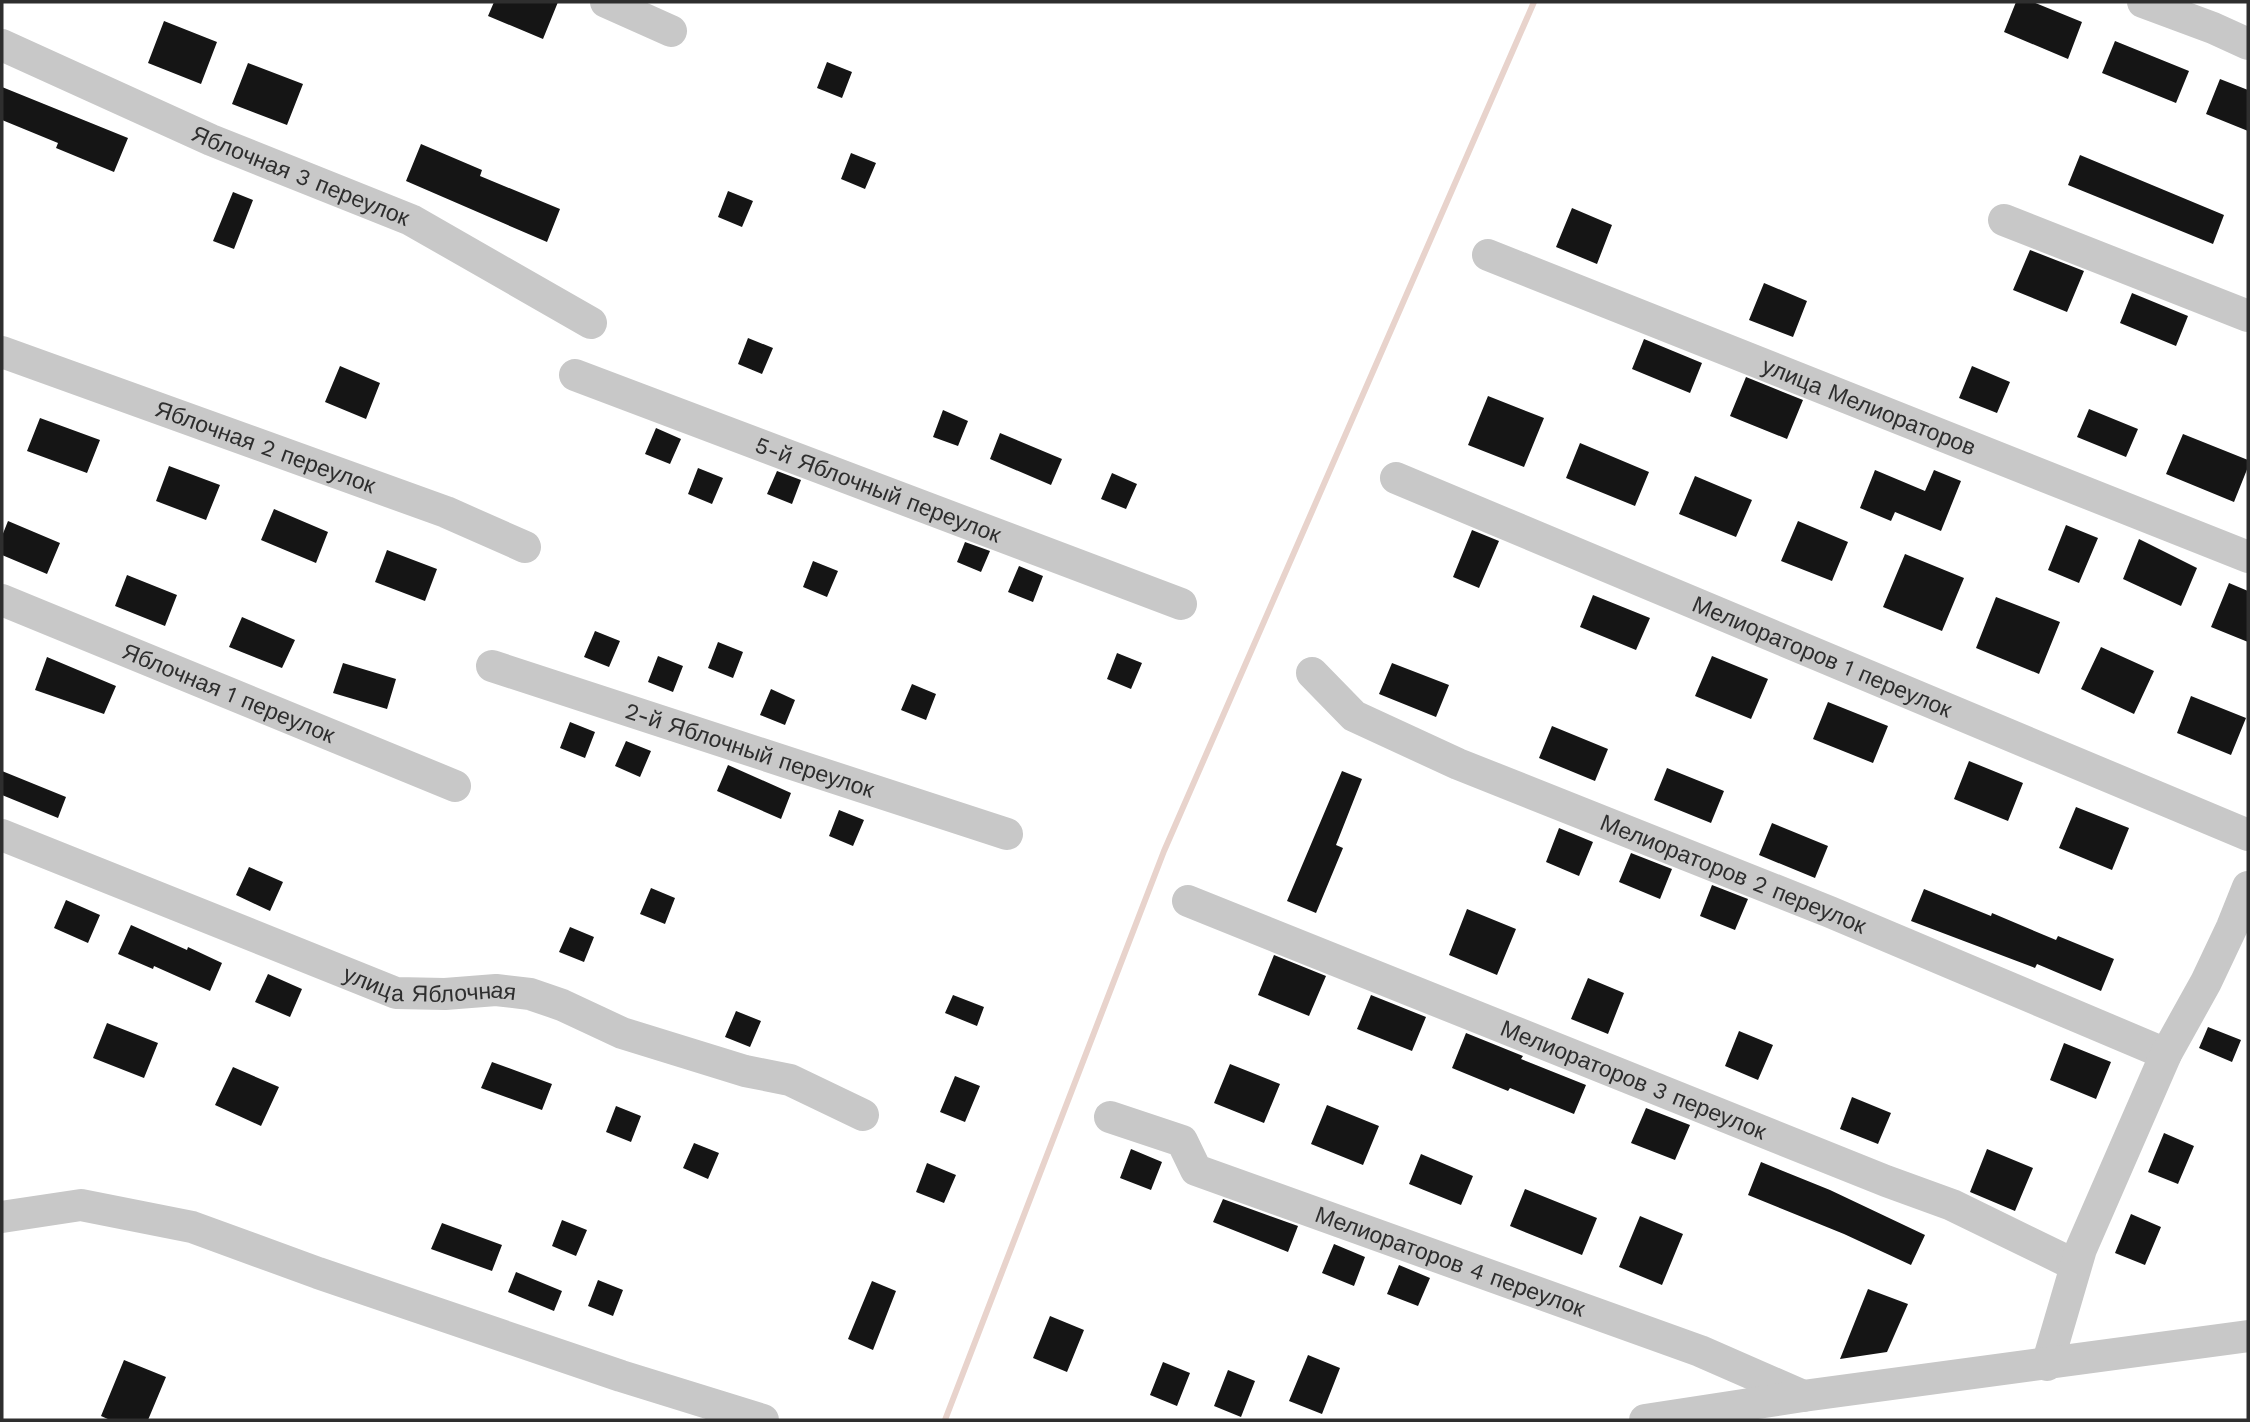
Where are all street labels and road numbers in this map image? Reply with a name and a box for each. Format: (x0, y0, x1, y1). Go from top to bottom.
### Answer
street label: Яблочная 3 переулок (188, 120, 414, 232)
street label: улица Мелиораторов (1758, 352, 1980, 461)
street label: Яблочная 2 переулок (152, 395, 380, 499)
street label: 5-й Яблочный переулок (751, 431, 1006, 549)
street label: Мелиораторов 1 переулок (1688, 590, 1957, 723)
street label: Яблочная 1 переулок (118, 637, 340, 749)
street label: 2-й Яблочный переулок (622, 697, 878, 804)
street label: Мелиораторов 2 переулок (1597, 809, 1871, 940)
street label: улица Яблочная (340, 960, 518, 1008)
street label: Мелиораторов 3 переулок (1497, 1014, 1771, 1145)
street label: Мелиораторов 4 переулок (1312, 1200, 1589, 1322)

